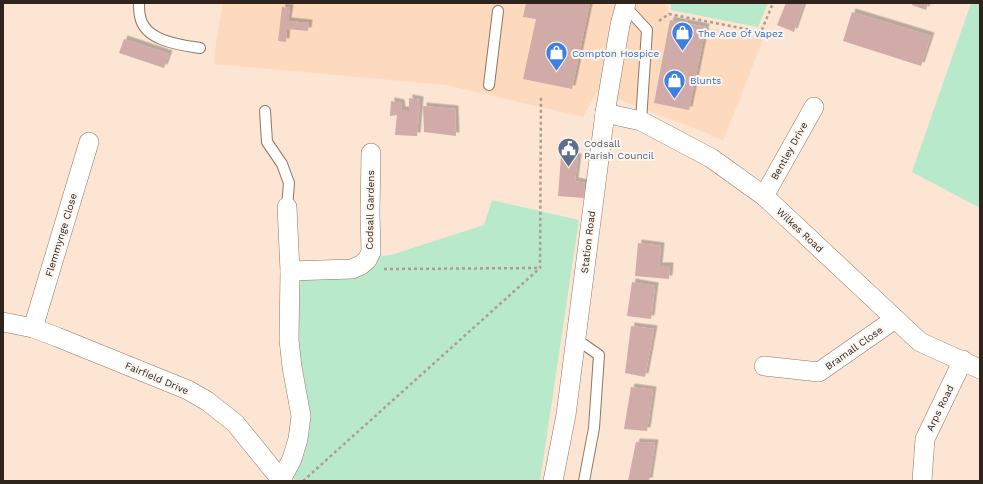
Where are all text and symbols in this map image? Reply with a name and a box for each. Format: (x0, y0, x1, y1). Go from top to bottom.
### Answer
shop icon: The Ace Of Vapez (669, 20, 695, 53)
place label: The Ace Of Vapez (698, 28, 783, 39)
shop icon: Compton Hospice (544, 40, 570, 73)
place label: Compton Hospice (572, 48, 659, 59)
shop icon: Blunts (661, 67, 687, 100)
place label: Blunts (690, 75, 721, 86)
street label: Bentley Drive (769, 120, 810, 182)
public building icon: Codsall Parish Council (555, 136, 581, 169)
place label: Codsall Parish Council (584, 138, 654, 161)
street label: Codsall Gardens (364, 170, 376, 250)
street label: Flemmynge Close (43, 192, 79, 278)
street label: Wilkes Road (774, 206, 826, 254)
street label: Station Road (579, 210, 597, 274)
street label: Bramall Close (823, 324, 885, 372)
street label: Fairfield Drive (124, 360, 191, 396)
street label: Arps Road (924, 383, 956, 433)

